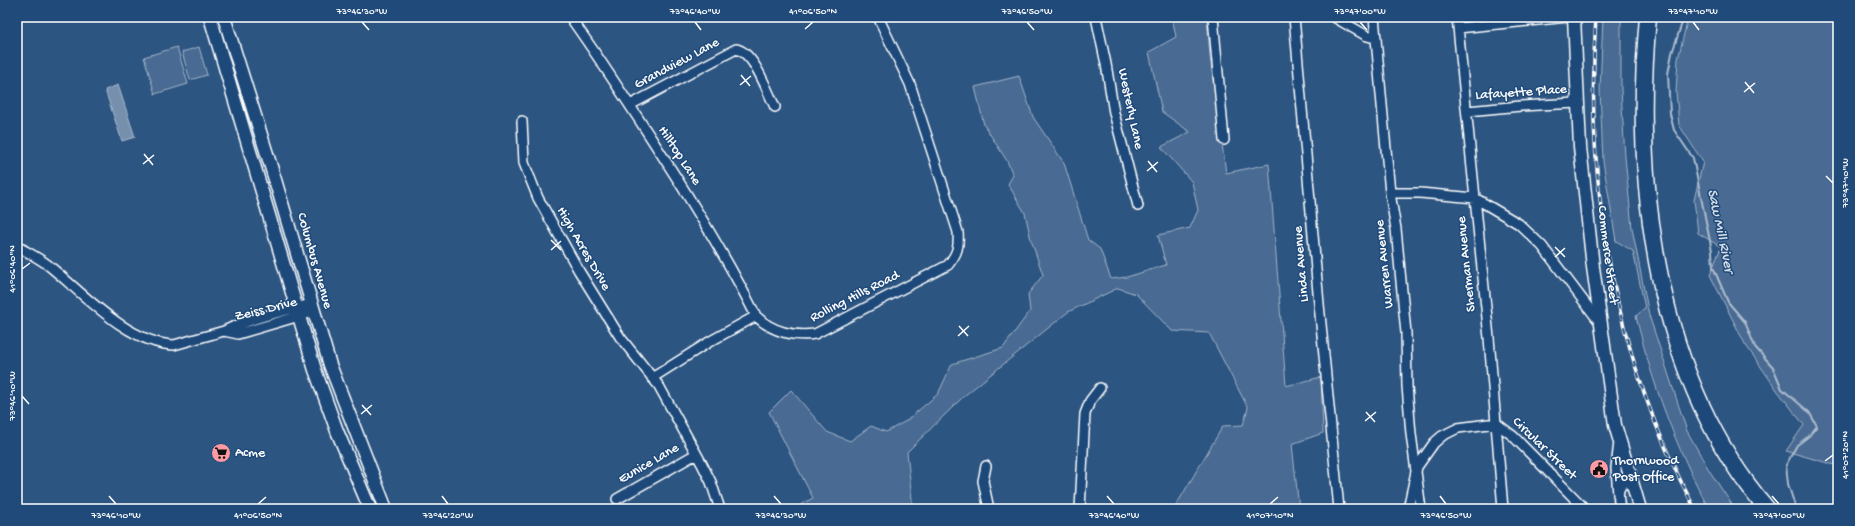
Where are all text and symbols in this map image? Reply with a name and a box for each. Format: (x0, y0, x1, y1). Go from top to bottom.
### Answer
text: 73°46'30"W (336, 6, 388, 18)
text: 73°46'40"W (669, 6, 721, 18)
text: 41°06'50"N (789, 6, 838, 18)
text: 73°46'50"W (1001, 6, 1053, 18)
text: 73°47'00"W (1333, 6, 1386, 18)
text: 73°47'10"W (1667, 6, 1718, 18)
street label: Grandview Lane (632, 34, 723, 94)
street label: Westerly Lane (1113, 67, 1147, 152)
street label: Lafayette Place (1475, 81, 1568, 105)
street label: Hilltop Lane (654, 123, 705, 189)
text: 73°47'10"W (1840, 158, 1852, 209)
water label: Saw Mill River (1702, 188, 1738, 277)
street label: High Acres Drive (552, 204, 614, 295)
street label: Commerce Street (1592, 205, 1622, 307)
street label: Columbus Avenue (292, 211, 336, 312)
street label: Sherman Avenue (1453, 215, 1480, 313)
street label: Warren Avenue (1372, 218, 1398, 309)
street label: Linda Avenue (1290, 225, 1314, 303)
text: 41°06'40"N (7, 245, 19, 293)
street label: Rolling Hills Road (807, 266, 904, 327)
street label: Zeiss Drive (233, 294, 300, 326)
text: 73°46'10"W (7, 371, 19, 422)
street label: Circular Street (1508, 414, 1581, 485)
text: 41°07'20"N (1840, 431, 1852, 479)
street label: Eunice Lane (616, 439, 683, 488)
supermarket icon: Acme (210, 442, 232, 464)
place label: Acme (235, 445, 266, 462)
place label: Thornwood Post Office (1612, 453, 1680, 486)
public building icon: Thornwood Post Office (1588, 458, 1610, 480)
text: 73°46'10"W (90, 510, 141, 522)
text: 41°06'50"N (234, 510, 283, 522)
text: 73°46'20"W (422, 510, 474, 522)
text: 73°46'30"W (755, 510, 807, 522)
text: 73°46'40"W (1088, 510, 1140, 522)
text: 41°07'10"N (1246, 510, 1294, 522)
text: 73°46'50"W (1420, 510, 1472, 522)
text: 73°47'00"W (1752, 510, 1805, 522)

